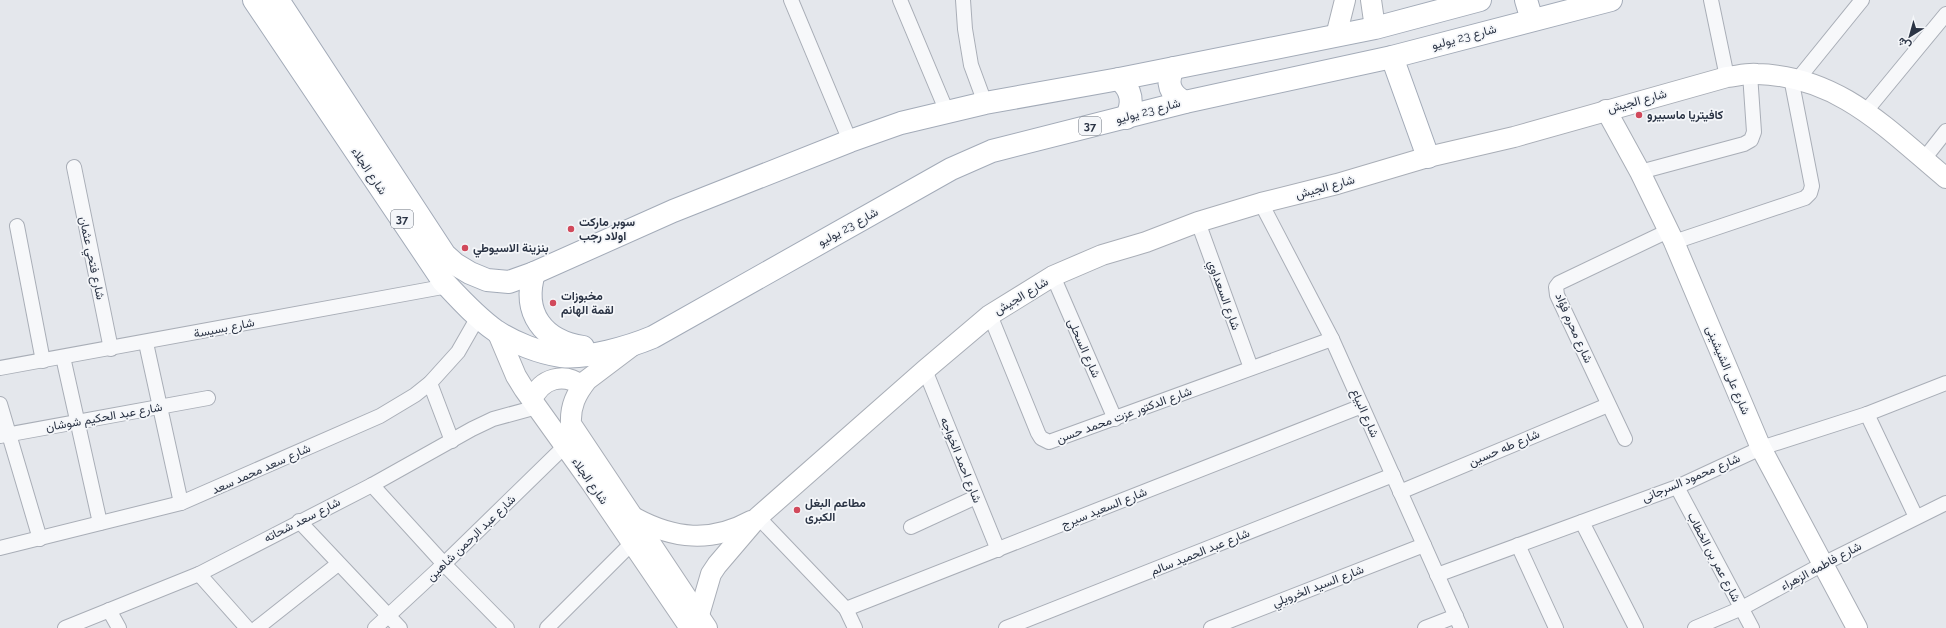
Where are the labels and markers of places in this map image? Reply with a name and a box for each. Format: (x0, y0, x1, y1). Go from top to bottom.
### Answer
place label: كافيتريا ماسبيرو (1647, 108, 1724, 123)
marker: كافيتريا ماسبيرو (1634, 110, 1644, 120)
place label: سوبر ماركت اولاد رجب (579, 215, 635, 244)
marker: سوبر ماركت اولاد رجب (566, 224, 576, 234)
place label: بنزينة الاسيوطي (473, 241, 549, 258)
marker: بنزينة الاسيوطي (460, 243, 470, 253)
place label: مخبوزات لقمة الهانم (561, 289, 614, 318)
marker: مخبوزات لقمة الهانم (548, 298, 558, 308)
place label: مطاعم البغل الكبرى (805, 496, 866, 525)
marker: مطاعم البغل الكبرى (792, 505, 802, 515)

